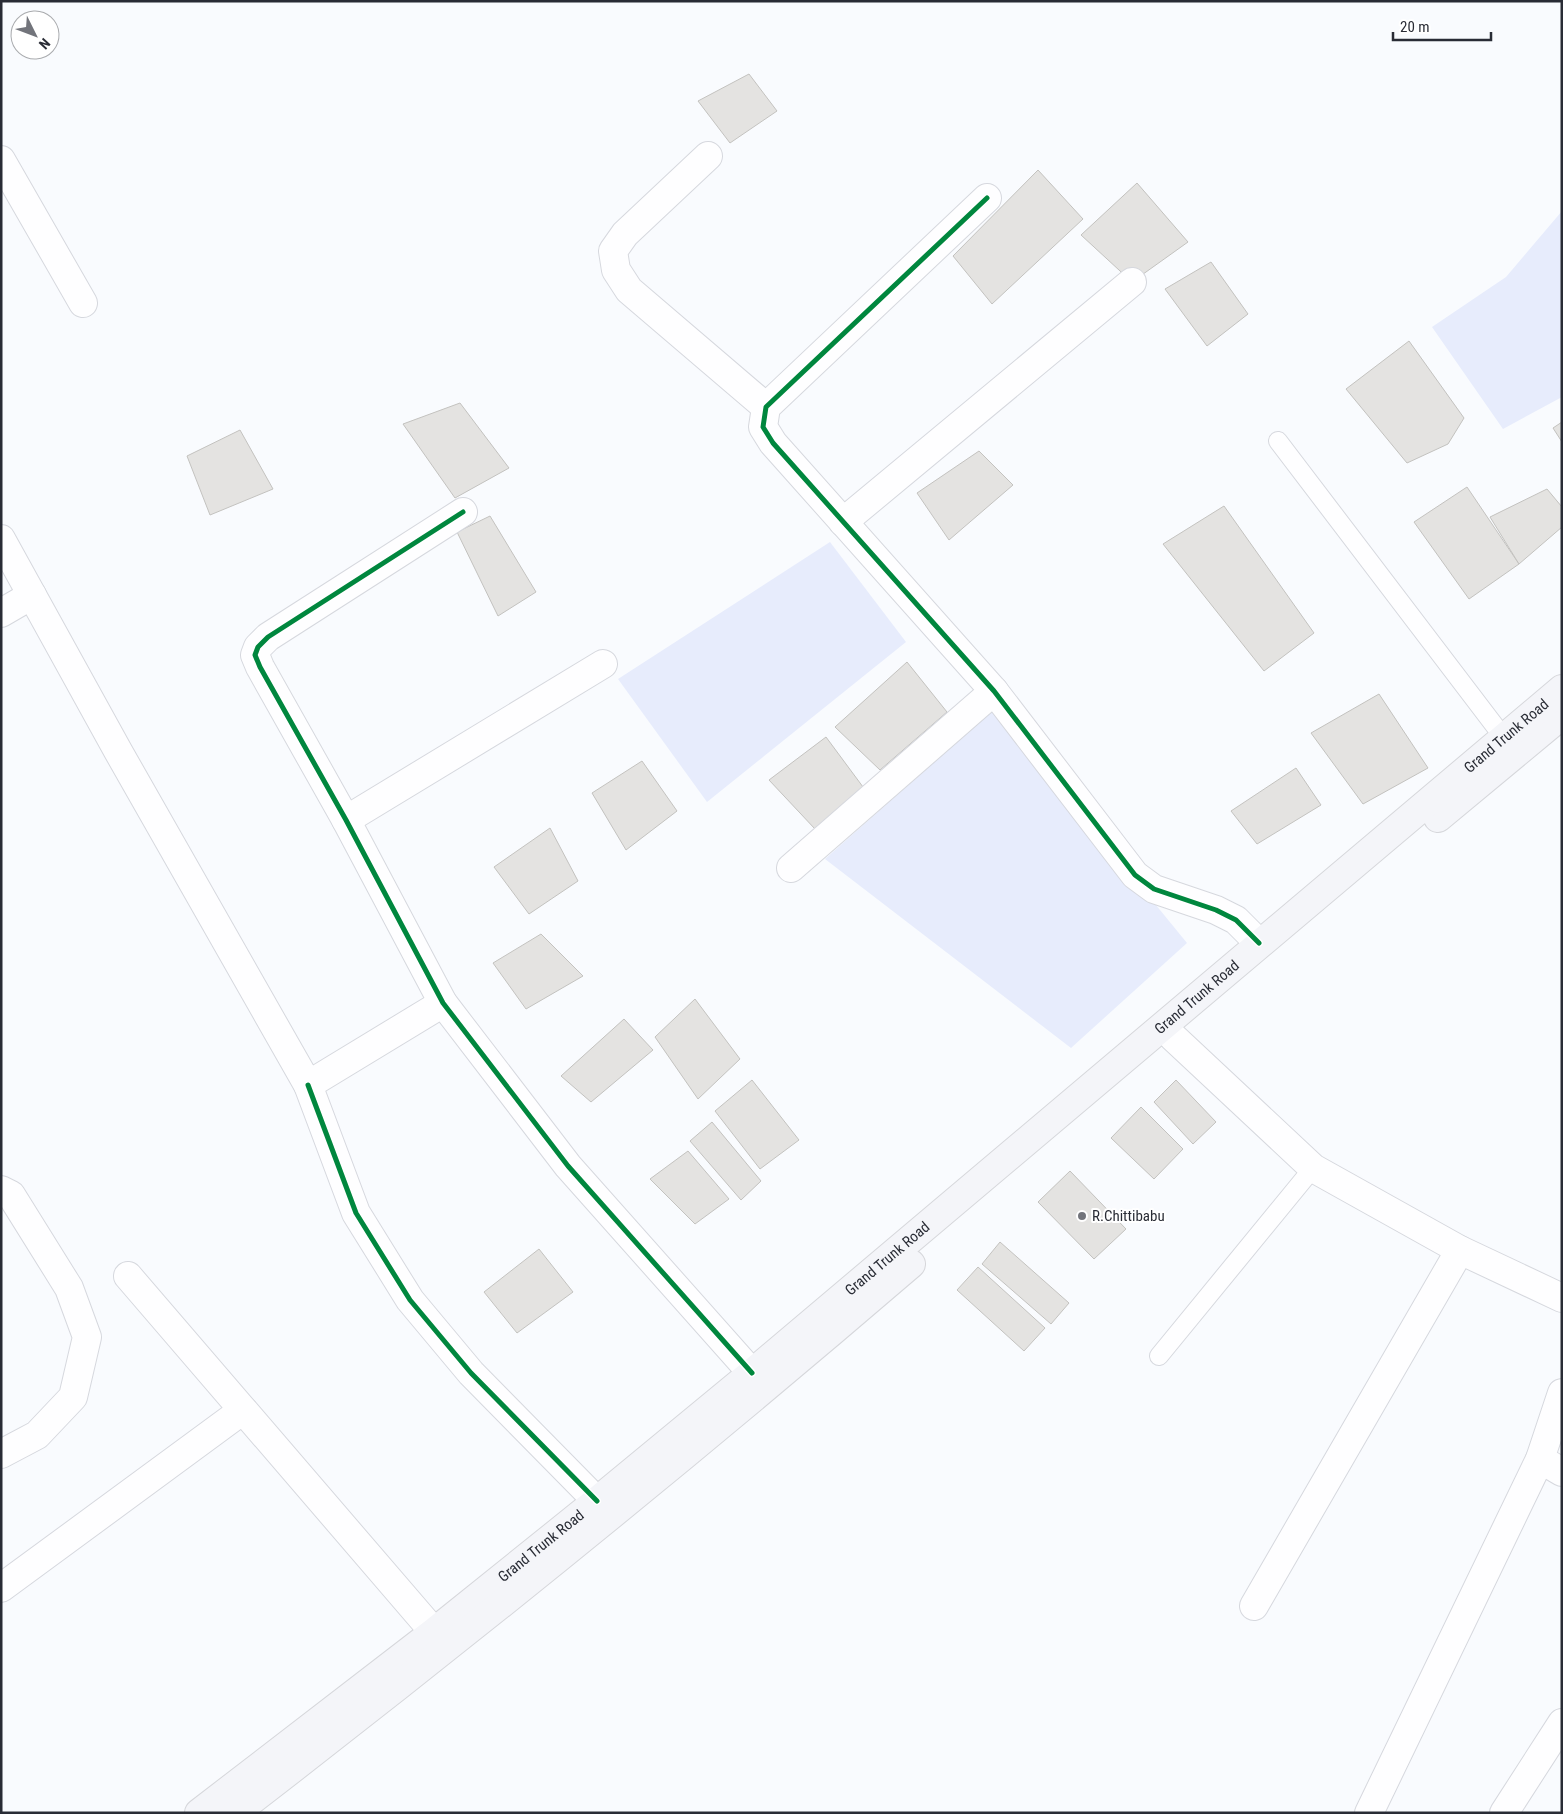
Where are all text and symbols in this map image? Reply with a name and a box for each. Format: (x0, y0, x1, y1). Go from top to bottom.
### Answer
north arrow (10, 10, 60, 60)
scale bar (1393, 10, 1490, 42)
text: 20 m (1400, 18, 1430, 36)
text: N (36, 35, 53, 52)
street label: Grand Trunk Road (1460, 695, 1552, 777)
street label: Grand Trunk Road (1151, 957, 1243, 1038)
place label: R.Chittibabu (1092, 1207, 1165, 1225)
marker: R.Chittibabu (1076, 1210, 1088, 1222)
street label: Grand Trunk Road (842, 1218, 933, 1299)
street label: Grand Trunk Road (495, 1506, 588, 1586)

